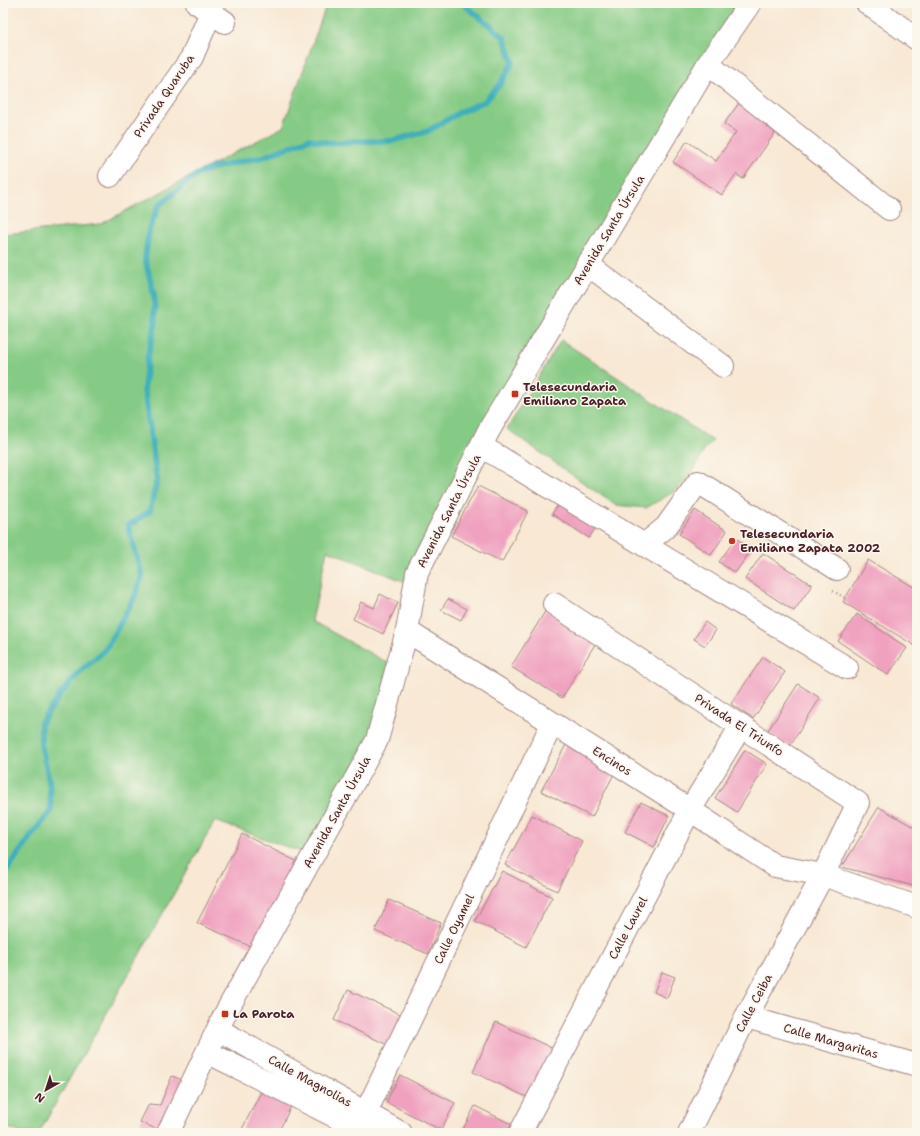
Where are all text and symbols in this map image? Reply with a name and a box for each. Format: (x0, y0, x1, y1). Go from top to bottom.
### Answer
street label: Privada Quaruba (130, 51, 198, 141)
street label: Avenida Santa Úrsula (570, 172, 648, 288)
place label: Telesecundaria Emiliano Zapata (523, 379, 627, 409)
marker: Telesecundaria Emiliano Zapata (510, 389, 520, 399)
street label: Avenida Santa Úrsula (413, 451, 485, 571)
place label: Telesecundaria Emiliano Zapata 2002 (740, 526, 881, 556)
marker: Telesecundaria Emiliano Zapata 2002 (727, 536, 737, 546)
street label: Privada El Triunfo (691, 690, 787, 760)
street label: Encinos (589, 743, 635, 779)
street label: Avenida Santa Úrsula (300, 753, 375, 871)
street label: Calle Oyamel (430, 891, 478, 967)
street label: Calle Laurel (605, 894, 651, 962)
street label: Calle Ceiba (732, 970, 776, 1035)
place label: La Parota (233, 1006, 295, 1022)
marker: La Parota (220, 1009, 230, 1019)
street label: Calle Margaritas (782, 1020, 880, 1062)
street label: Calle Magnolias (265, 1051, 355, 1111)
north arrow (26, 1070, 66, 1110)
text: N (32, 1089, 48, 1106)

